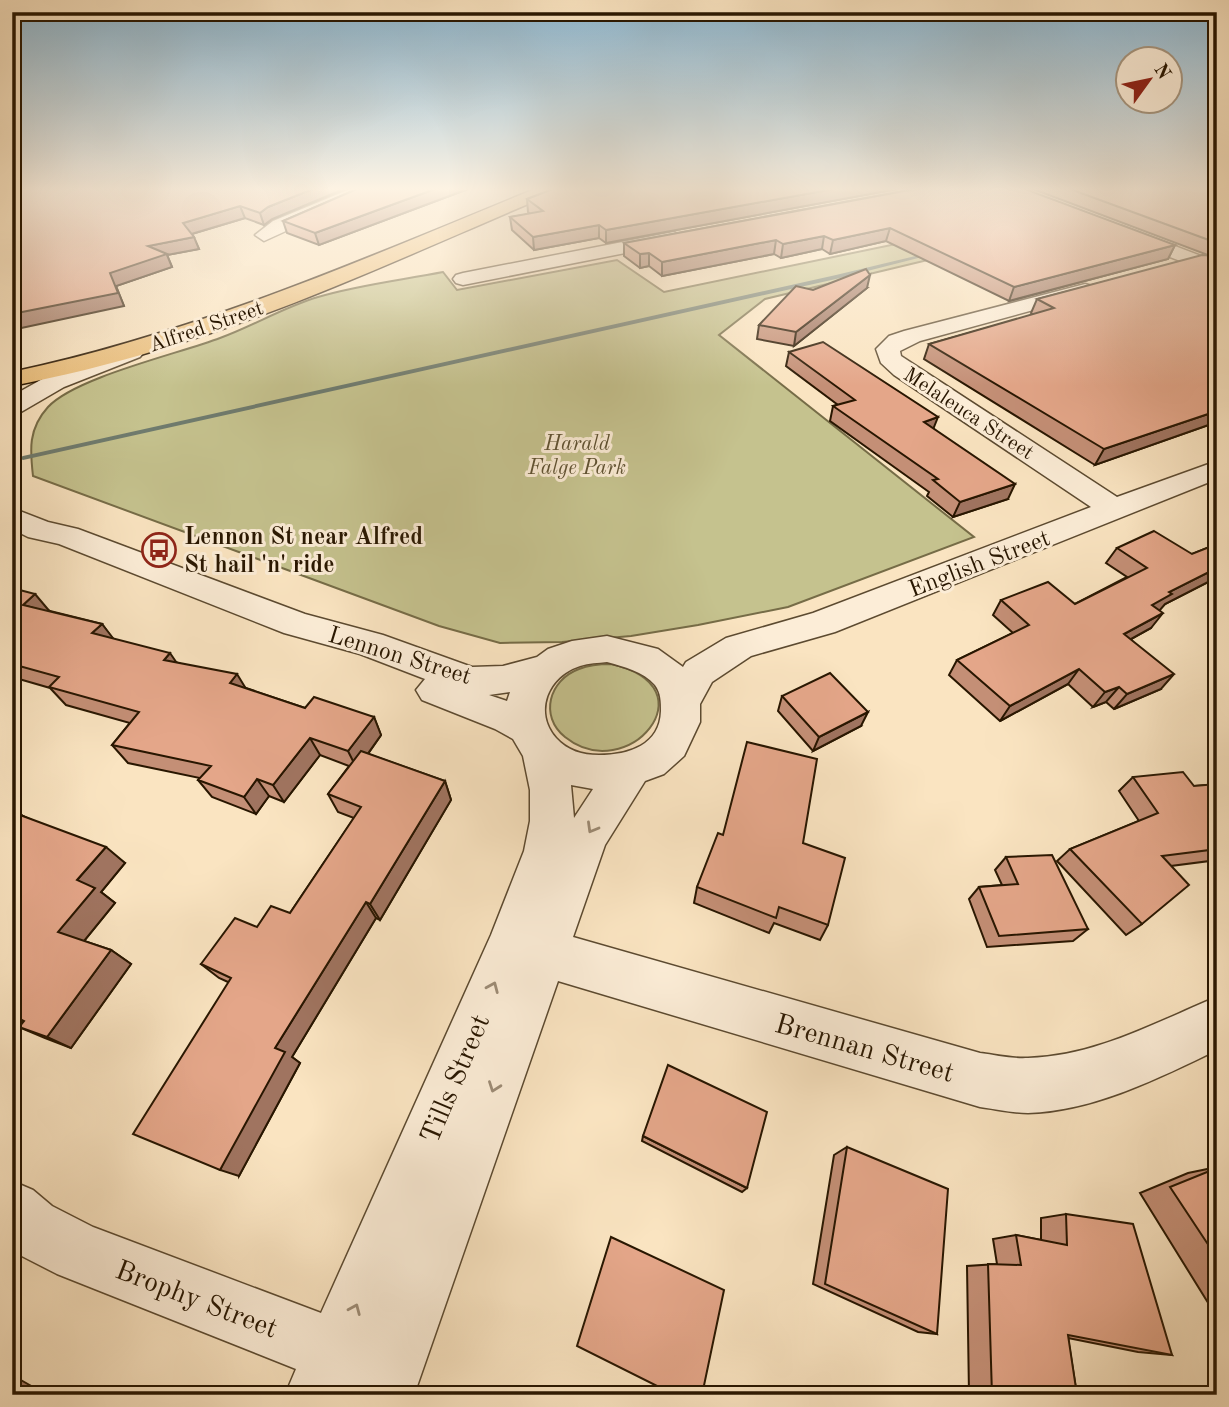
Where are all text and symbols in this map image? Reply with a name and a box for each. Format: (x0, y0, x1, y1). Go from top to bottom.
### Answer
north arrow (1114, 46, 1184, 116)
text: N (1149, 61, 1173, 84)
street label: Alfred Street (147, 298, 266, 357)
street label: Melaleuca Street (899, 364, 1037, 464)
park label: Harald Falge Park (527, 434, 626, 479)
place label: Lennon St near Alfred St hail 'n' ride (184, 526, 423, 578)
street label: English Street (906, 527, 1054, 603)
bus stop icon: Lennon St near Alfred St hail 'n' ride (140, 531, 178, 569)
street label: Lennon Street (325, 624, 474, 690)
one-way arrow (587, 821, 600, 834)
one-way arrow (484, 982, 498, 994)
street label: Tills Street (417, 1011, 496, 1148)
street label: Brennan Street (771, 1011, 957, 1089)
one-way arrow (488, 1080, 502, 1092)
street label: Brophy Street (111, 1257, 281, 1345)
one-way arrow (347, 1304, 361, 1316)

